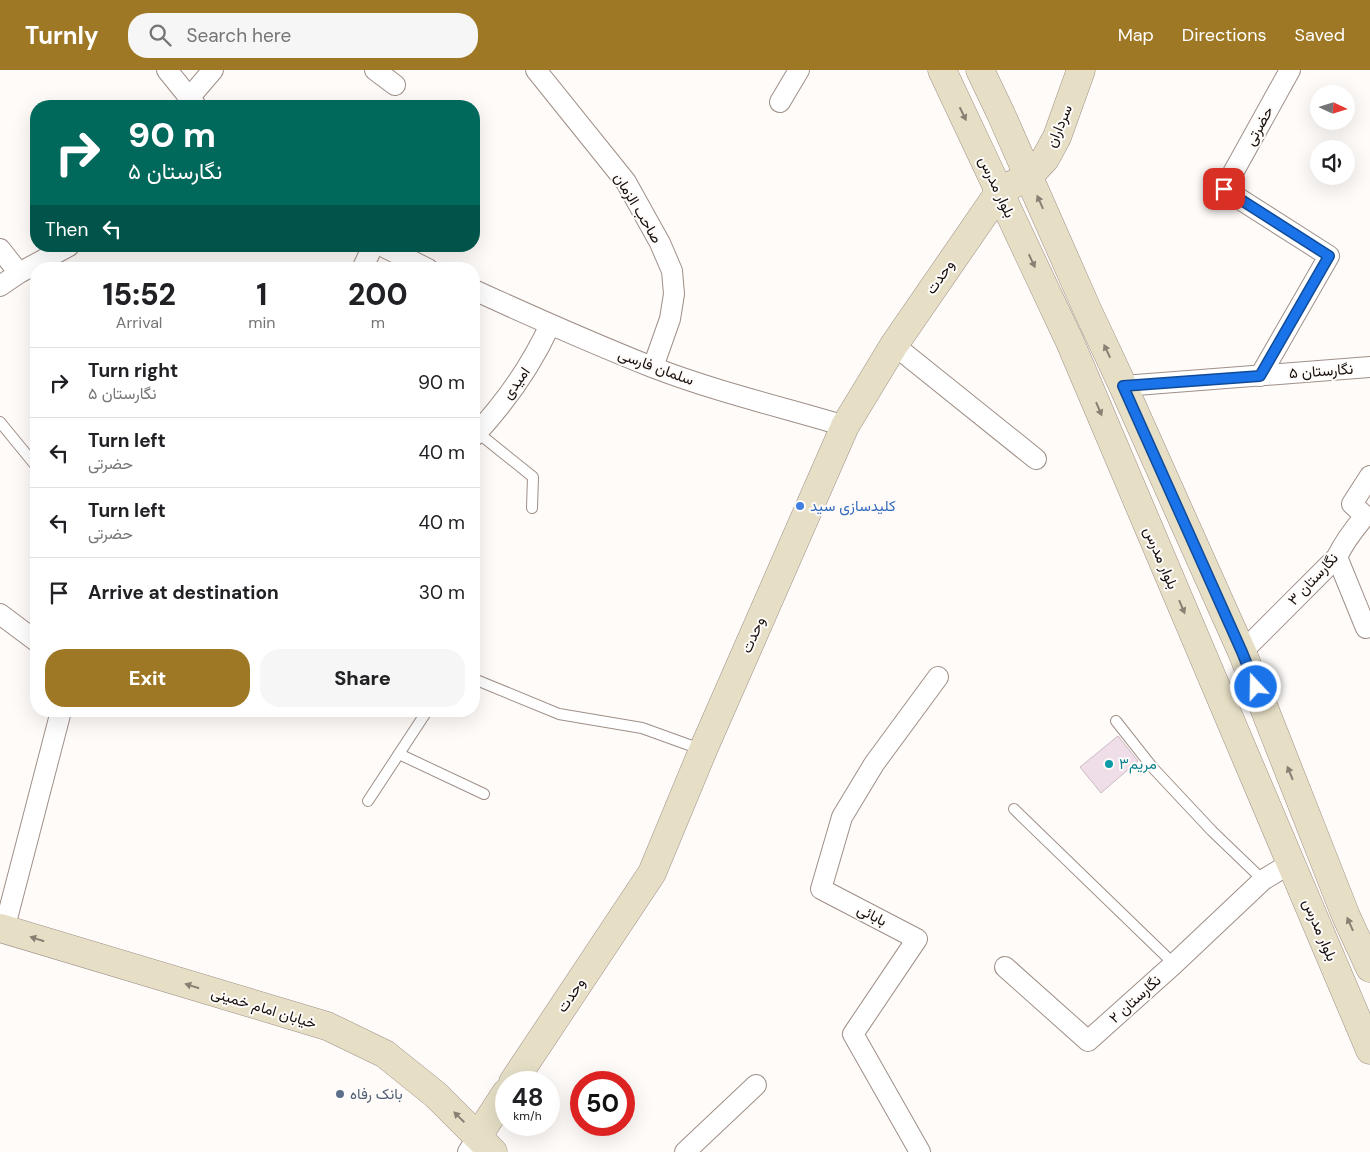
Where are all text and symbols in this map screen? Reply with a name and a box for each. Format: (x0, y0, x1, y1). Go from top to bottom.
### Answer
search box (128, 13, 478, 58)
text: Turnly (25, 20, 98, 51)
icon: search (146, 21, 174, 49)
text: Search here (186, 23, 291, 48)
text: Map (1118, 23, 1154, 47)
text: Directions (1182, 23, 1267, 47)
text: Saved (1295, 23, 1345, 47)
north arrow (1310, 85, 1355, 130)
map controls (1310, 85, 1355, 185)
street label: سرداران (1041, 101, 1077, 151)
street label: حضرتی (1240, 103, 1278, 149)
one-way arrow (959, 107, 967, 121)
text: 90 m (128, 112, 216, 158)
icon: right (45, 120, 110, 185)
button: sound (1310, 140, 1355, 185)
street label: بلوار مدرس (974, 153, 1020, 221)
text: نگارستان ۵ (128, 157, 222, 186)
pin (1203, 168, 1245, 210)
street label: صاحب الزمان (609, 169, 667, 247)
icon: arrive (1210, 175, 1238, 203)
one-way arrow (1036, 195, 1044, 209)
icon: left (98, 215, 126, 243)
text: Then (45, 217, 88, 242)
one-way arrow (1028, 254, 1036, 268)
street label: وحدت (921, 256, 959, 298)
text: 15:52 (102, 275, 176, 314)
text: 1 (256, 275, 267, 314)
text: 200 (348, 275, 408, 314)
text: Arrival (116, 312, 162, 333)
text: min (248, 312, 276, 333)
text: m (371, 312, 385, 333)
street label: سلمان فارسی (615, 344, 697, 390)
one-way arrow (1102, 344, 1110, 358)
text: Turn right (88, 358, 178, 383)
street label: نگارستان ۵ (1288, 359, 1354, 383)
street label: امیدی (497, 363, 535, 403)
icon: right (45, 369, 73, 397)
text: 90 m (418, 370, 465, 395)
text: نگارستان ۵ (88, 383, 157, 404)
one-way arrow (1095, 402, 1103, 416)
text: Turn left (88, 428, 166, 453)
icon: left (45, 439, 73, 467)
text: 40 m (418, 440, 465, 465)
text: حضرتی (88, 453, 133, 474)
place label: کلیدسازی سید (810, 496, 896, 516)
text: Turn left (88, 498, 166, 523)
marker: کلیدسازی سید (794, 500, 806, 512)
icon: left (45, 509, 73, 537)
text: 40 m (418, 510, 465, 535)
text: حضرتی (88, 523, 133, 544)
street label: بلوار مدرس (1139, 524, 1183, 592)
street label: نگارستان ۳ (1283, 548, 1343, 610)
icon: arrive (45, 579, 73, 607)
text: Arrive at destination (88, 580, 279, 605)
text: 30 m (419, 580, 465, 605)
one-way arrow (1179, 600, 1187, 614)
street label: وحدت (736, 614, 770, 656)
button: Exit (45, 649, 250, 707)
button: Share (260, 649, 465, 707)
position arrow (1229, 660, 1281, 712)
place label: مریم۳ (1119, 754, 1157, 774)
marker: مریم۳ (1103, 758, 1115, 770)
one-way arrow (1286, 765, 1293, 780)
street label: بلوار مدرس (1298, 896, 1342, 964)
street label: بابائی (854, 899, 890, 931)
one-way arrow (1345, 916, 1354, 931)
one-way arrow (29, 935, 44, 943)
street label: نگارستان ۲ (1105, 970, 1165, 1028)
street label: وحدت (552, 974, 590, 1016)
one-way arrow (185, 982, 200, 990)
street label: خیابان امام خمینی (209, 982, 319, 1034)
speed limit sign: 50 (570, 1071, 635, 1136)
text: 48 (511, 1081, 544, 1114)
place label: بانک رفاه (350, 1084, 403, 1104)
marker: بانک رفاه (334, 1088, 346, 1100)
text: km/h (513, 1108, 542, 1124)
one-way arrow (453, 1111, 465, 1123)

